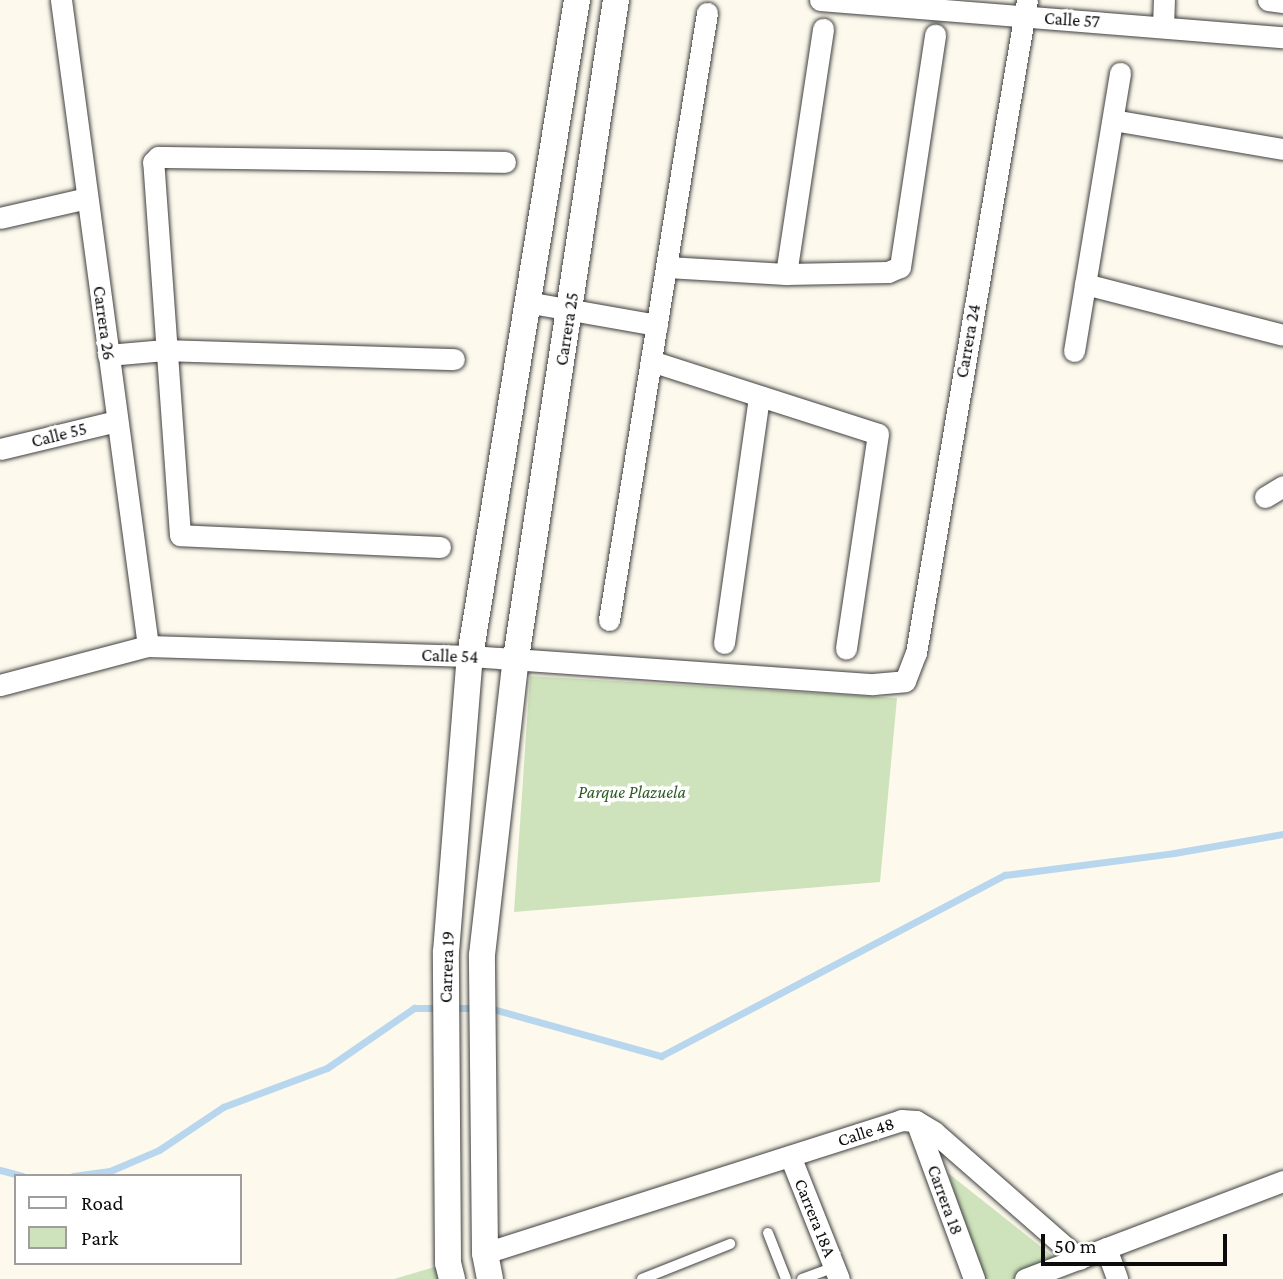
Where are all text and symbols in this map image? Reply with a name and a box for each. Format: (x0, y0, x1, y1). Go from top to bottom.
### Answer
street label: Calle 57 (1043, 7, 1101, 33)
street label: Carrera 26 (88, 285, 120, 361)
street label: Carrera 25 (551, 291, 583, 367)
street label: Carrera 24 (951, 302, 985, 380)
street label: Calle 55 (29, 418, 89, 452)
street label: Calle 54 (421, 644, 479, 668)
park label: Parque Plazuela (578, 781, 686, 803)
street label: Carrera 19 (435, 931, 459, 1003)
street label: Calle 48 (835, 1113, 897, 1151)
street label: Carrera 18 (922, 1162, 968, 1238)
legend (14, 1174, 242, 1265)
street label: Carrera 18A (789, 1176, 841, 1260)
text: Road (81, 1191, 124, 1215)
scale bar (1045, 1220, 1230, 1264)
text: Park (81, 1226, 118, 1250)
text: 50 m (1054, 1234, 1097, 1258)

